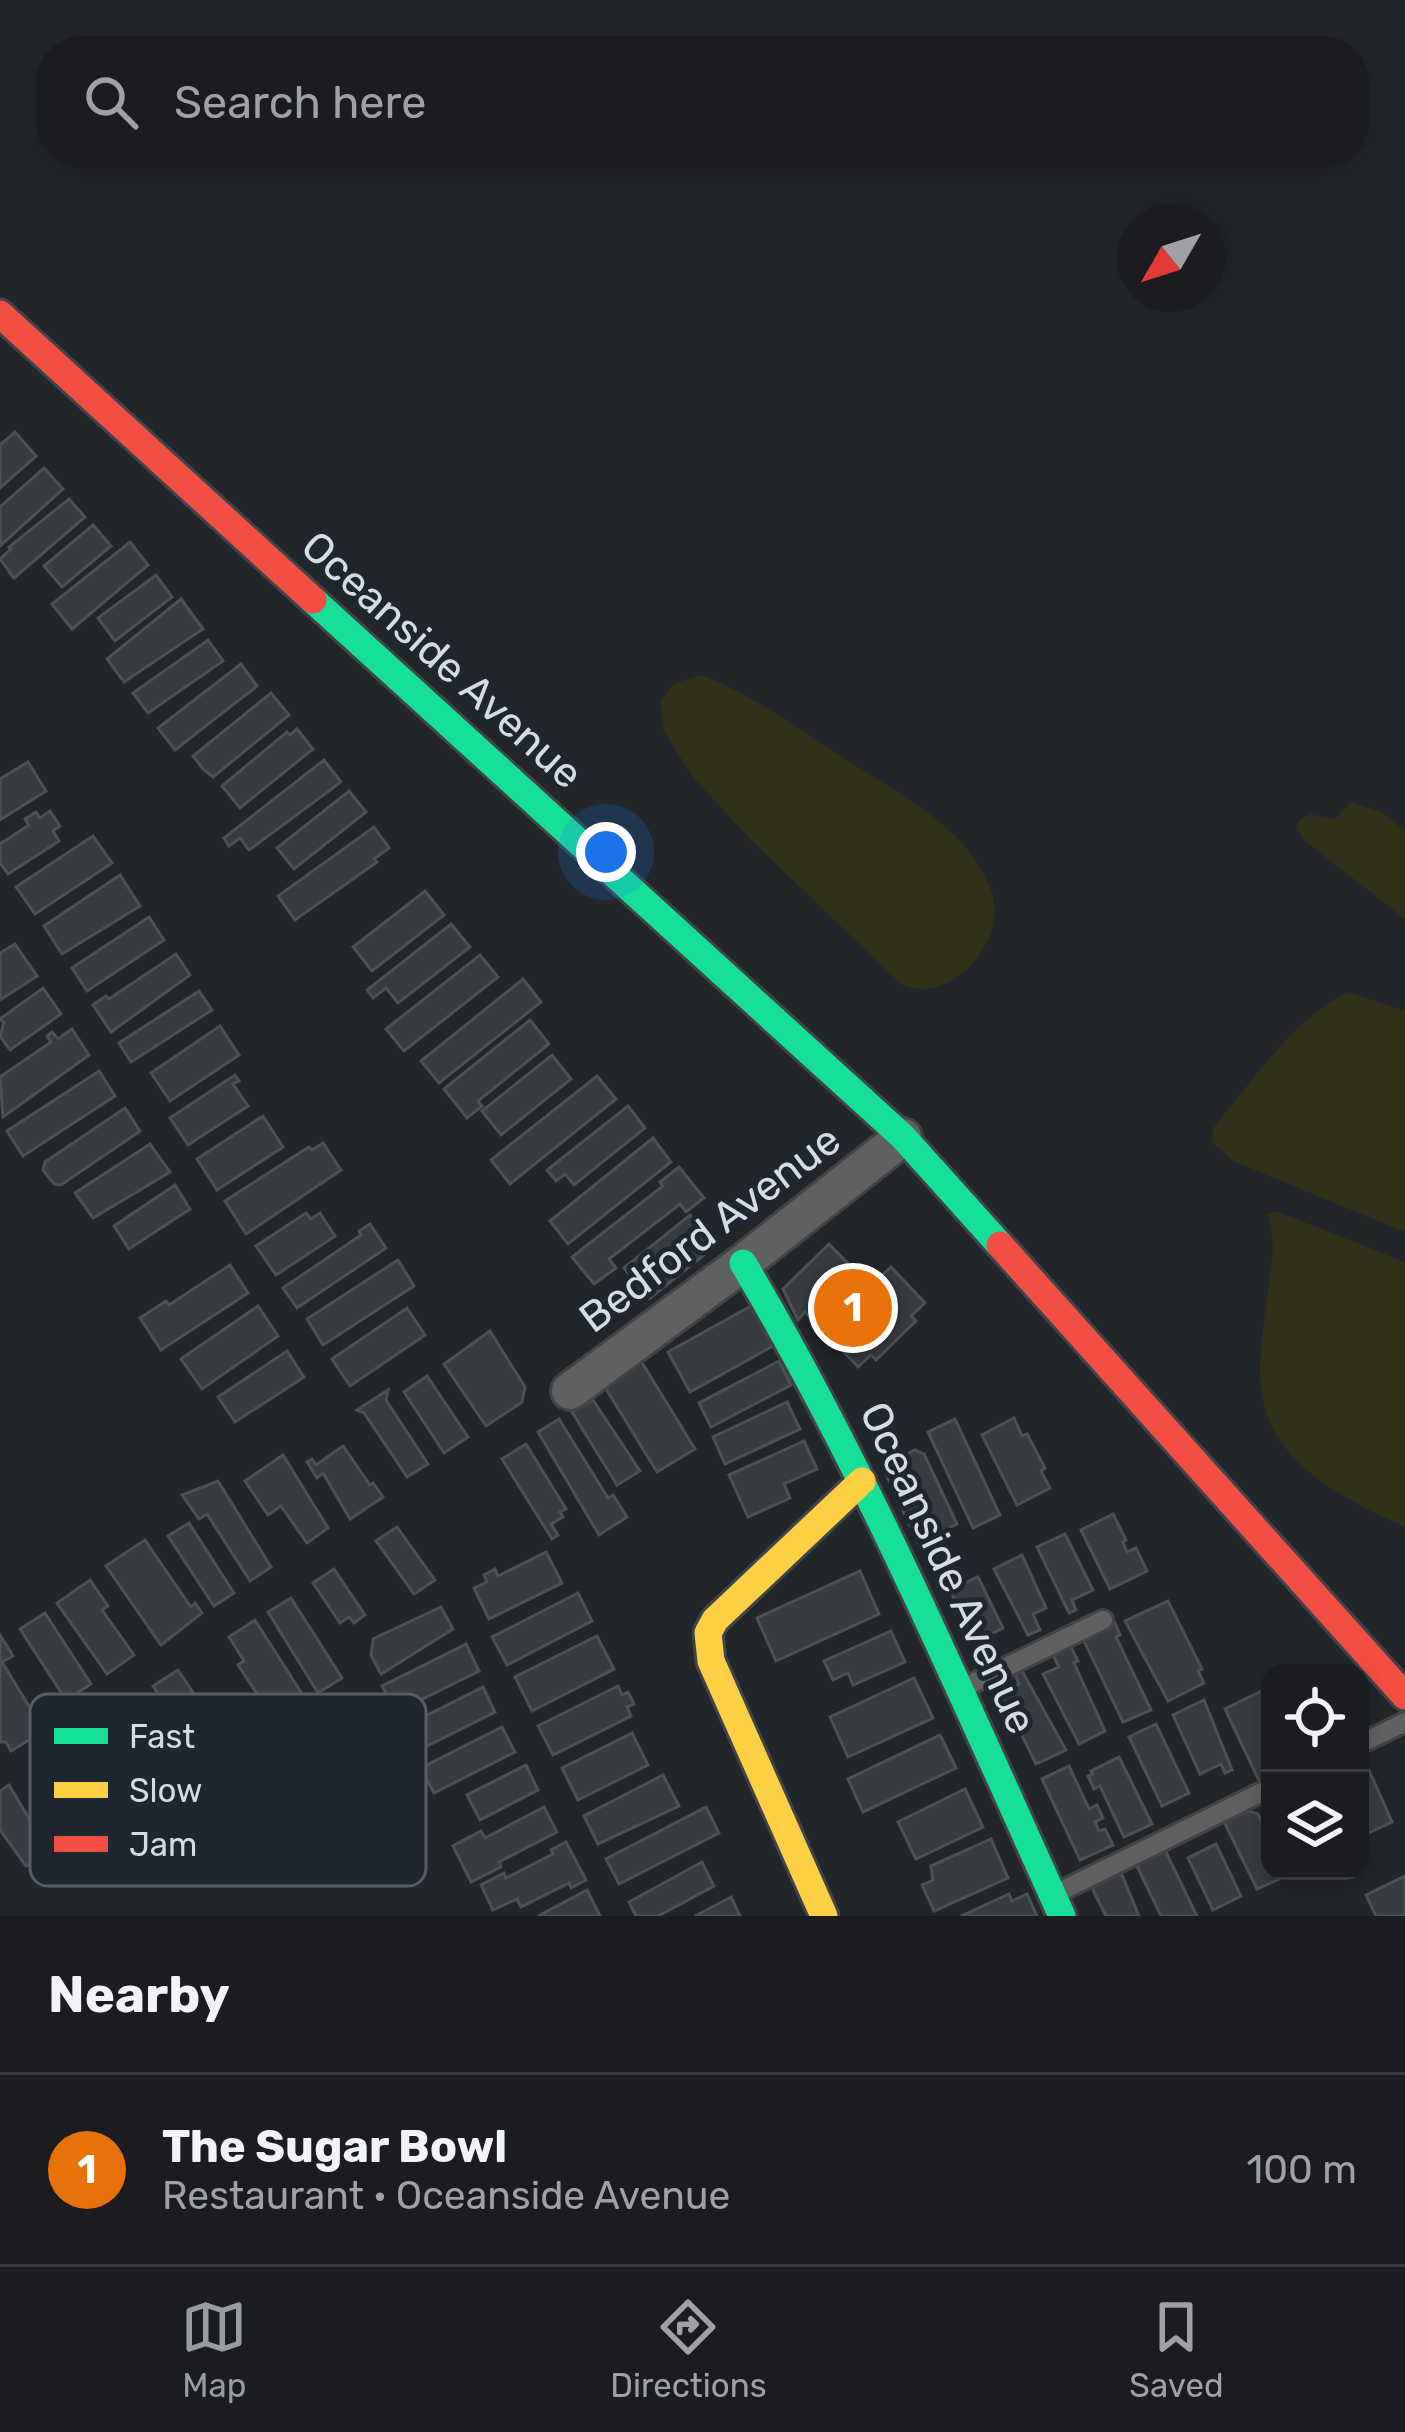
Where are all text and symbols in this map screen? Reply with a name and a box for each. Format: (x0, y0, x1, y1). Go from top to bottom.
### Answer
search box (36, 36, 1369, 168)
icon: search (78, 69, 144, 135)
text: Search here (174, 76, 426, 129)
north arrow (1117, 204, 1225, 312)
street label: Oceanside Avenue (291, 521, 593, 799)
your location (576, 822, 636, 882)
street label: Bedford Avenue (570, 1115, 850, 1343)
pin: 1 (814, 1263, 892, 1353)
street label: Oceanside Avenue (849, 1394, 1047, 1742)
map controls (1261, 1664, 1369, 1880)
button: locate (1261, 1664, 1369, 1772)
legend (30, 1694, 426, 1886)
text: Fast (129, 1717, 195, 1756)
text: Slow (129, 1771, 203, 1810)
button: layers (1261, 1772, 1369, 1880)
text: Jam (129, 1825, 197, 1864)
text: Nearby (48, 1964, 230, 2025)
text: The Sugar Bowl (162, 2120, 507, 2173)
text: 1 (77, 2147, 97, 2193)
text: 100 m (1247, 2147, 1357, 2193)
text: Restaurant · Oceanside Avenue (162, 2173, 730, 2219)
tab: Map (181, 2294, 247, 2405)
tab: Directions (610, 2294, 767, 2405)
tab: Saved (1129, 2294, 1224, 2405)

